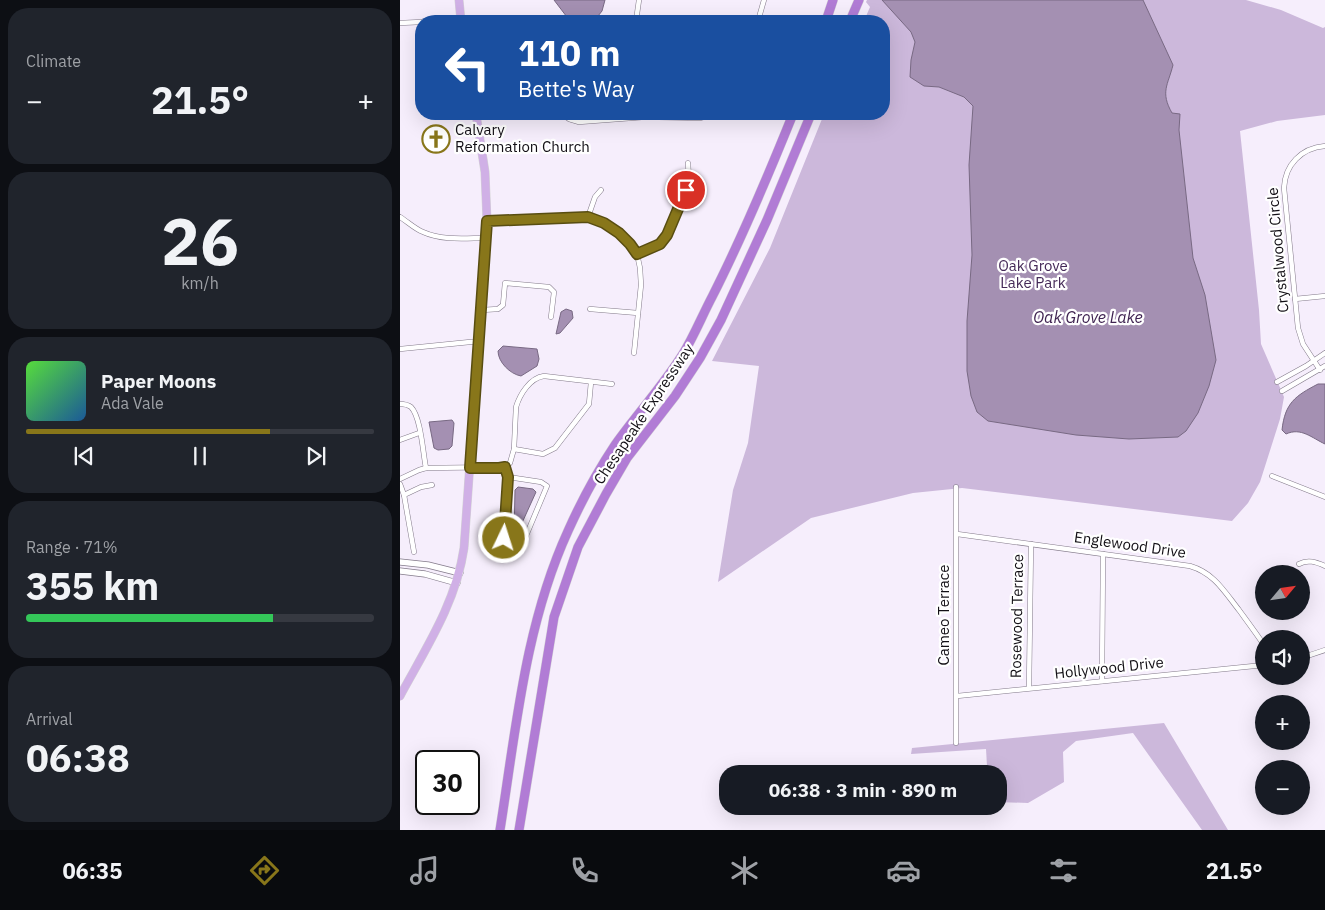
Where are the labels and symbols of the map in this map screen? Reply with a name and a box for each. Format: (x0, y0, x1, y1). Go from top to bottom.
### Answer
place label: Calvary Reformation Church (455, 120, 590, 156)
church icon: Calvary Reformation Church (421, 124, 451, 154)
pin (665, 169, 707, 211)
street label: Crystalwood Circle (1263, 187, 1292, 313)
park label: Oak Grove Lake Park (998, 256, 1068, 292)
water label: Oak Grove Lake (1033, 307, 1143, 327)
street label: Chesapeake Expressway (589, 339, 698, 488)
position arrow (477, 511, 529, 563)
street label: Englewood Drive (1073, 527, 1187, 562)
street label: Rosewood Terrace (1006, 554, 1027, 678)
street label: Cameo Terrace (934, 564, 953, 666)
north arrow (1255, 565, 1310, 620)
street label: Hollywood Drive (1053, 652, 1165, 683)
speed limit sign: 30 (415, 750, 480, 815)

